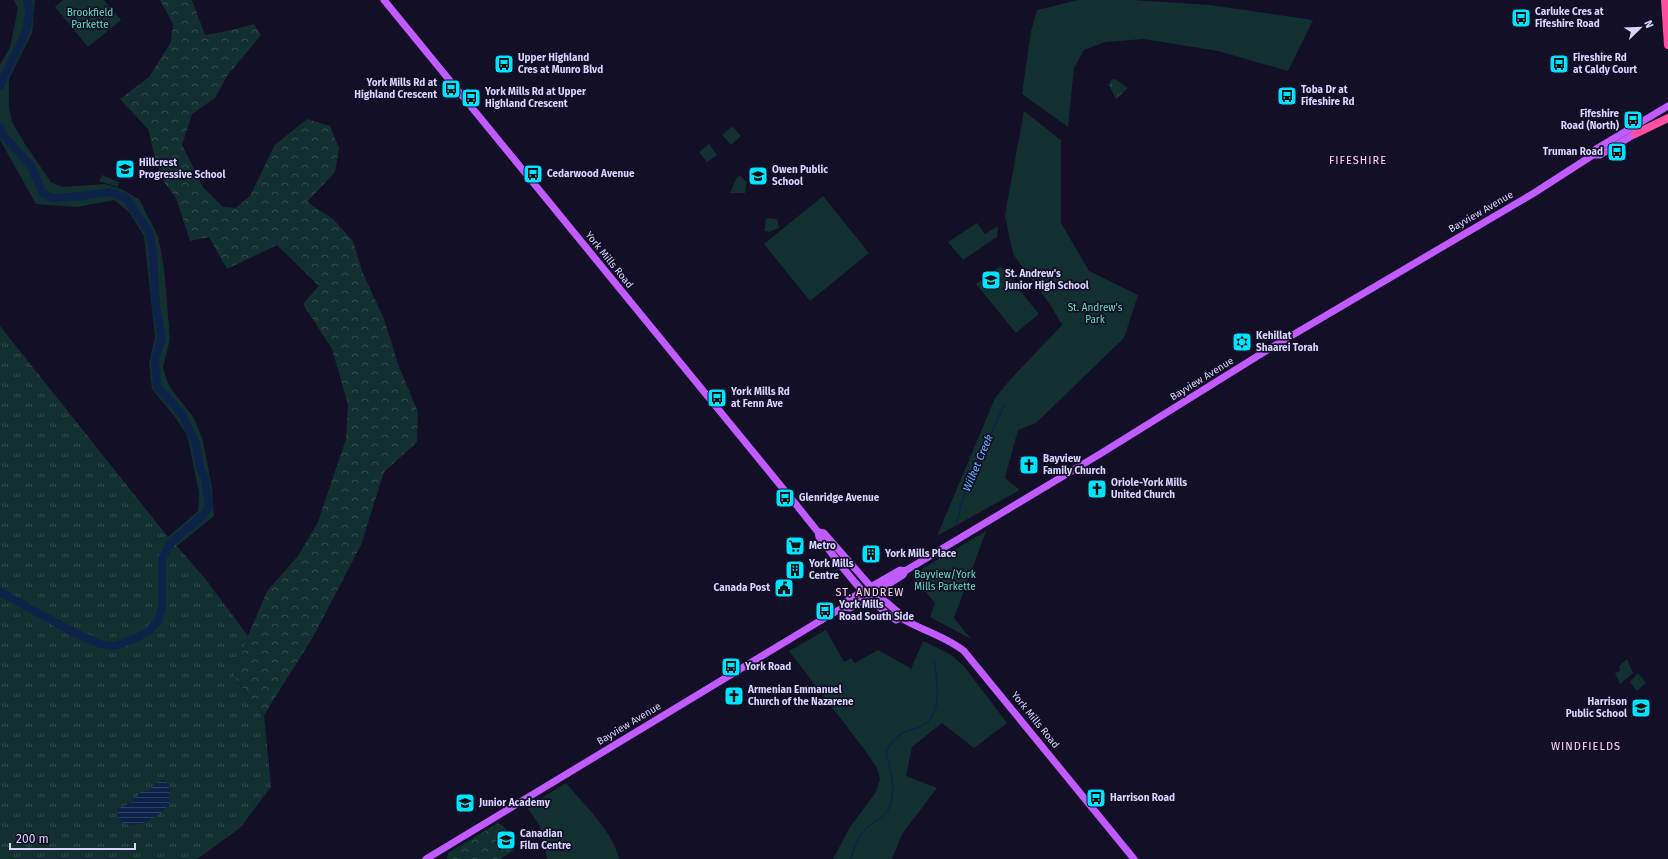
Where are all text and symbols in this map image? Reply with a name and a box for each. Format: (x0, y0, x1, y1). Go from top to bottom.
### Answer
place label: Carluke Cres at Fifeshire Road (1535, 6, 1604, 30)
park label: Brookfield Parkette (67, 7, 113, 31)
bus stop icon: Carluke Cres at Fifeshire Road (1510, 7, 1532, 29)
north arrow (1620, 8, 1660, 48)
text: N (1641, 18, 1656, 30)
place label: Upper Highland Cres at Munro Blvd (518, 52, 603, 76)
place label: Fireshire Rd at Caldy Court (1573, 52, 1637, 76)
bus stop icon: Upper Highland Cres at Munro Blvd (493, 53, 515, 75)
bus stop icon: Fireshire Rd at Caldy Court (1548, 53, 1570, 75)
place label: York Mills Rd at Highland Crescent (354, 77, 437, 101)
bus stop icon: York Mills Rd at Highland Crescent (440, 78, 462, 100)
place label: Toba Dr at Fifeshire Rd (1301, 84, 1354, 108)
bus stop icon: Toba Dr at Fifeshire Rd (1276, 85, 1298, 107)
place label: York Mills Rd at Upper Highland Crescent (484, 86, 587, 110)
bus stop icon: York Mills Rd at Upper Highland Crescent (460, 87, 482, 109)
place label: Fifeshire Road (North) (1561, 108, 1620, 132)
bus stop icon: Fifeshire Road (North) (1622, 109, 1644, 131)
bus stop icon: Truman Road (1606, 141, 1628, 163)
place label: Truman Road (1543, 146, 1603, 158)
district label: FIFESHIRE (1329, 154, 1387, 167)
place label: Hillcrest Progressive School (139, 157, 225, 181)
school or university icon: Hillcrest Progressive School (114, 158, 136, 180)
bus stop icon: Cedarwood Avenue (522, 163, 544, 185)
place label: Owen Public School (772, 164, 828, 188)
school or university icon: Owen Public School (747, 165, 769, 187)
place label: Cedarwood Avenue (547, 168, 635, 180)
street label: Bayview Avenue (1447, 189, 1515, 235)
street label: York Mills Road (583, 229, 635, 291)
place label: St. Andrew's Junior High School (1004, 268, 1089, 292)
school or university icon: St. Andrew's Junior High School (980, 269, 1002, 291)
park label: St. Andrew’s Park (1068, 302, 1123, 326)
place label: Kehillat Shaarei Torah (1256, 330, 1319, 354)
synagogue icon: Kehillat Shaarei Torah (1231, 331, 1253, 353)
street label: Bayview Avenue (1168, 355, 1236, 403)
place label: York Mills Rd at Fenn Ave (730, 386, 790, 410)
bus stop icon: York Mills Rd at Fenn Ave (706, 387, 728, 409)
water label: Wilket Creek (960, 432, 996, 494)
place label: Bayview Family Church (1043, 453, 1106, 477)
church icon: Bayview Family Church (1018, 454, 1040, 476)
place label: Oriole-York Mills United Church (1111, 477, 1187, 501)
church icon: Oriole-York Mills United Church (1086, 478, 1108, 500)
bus stop icon: Glenridge Avenue (774, 487, 796, 509)
place label: Glenridge Avenue (799, 492, 880, 504)
supermarket icon: Metro (784, 535, 806, 557)
place label: Metro (809, 540, 836, 552)
building icon: York Mills Place (860, 543, 882, 565)
place label: York Mills Place (884, 548, 957, 560)
place label: York Mills Centre (808, 558, 854, 582)
building icon: York Mills Centre (784, 559, 806, 581)
park label: Bayview/York Mills Parkette (914, 569, 977, 593)
public building icon: Canada Post (773, 577, 795, 599)
place label: Canada Post (714, 582, 770, 594)
district label: ST. ANDREW (836, 586, 904, 599)
place label: York Mills Road South Side (838, 599, 914, 623)
bus stop icon: York Mills Road South Side (814, 600, 836, 622)
bus stop icon: York Road (720, 656, 742, 678)
place label: York Road (744, 661, 791, 673)
place label: Armenian Emmanuel Church of the Nazarene (747, 684, 854, 708)
church icon: Armenian Emmanuel Church of the Nazarene (723, 685, 745, 707)
street label: York Mills Road (1009, 689, 1061, 751)
place label: Harrison Public School (1566, 696, 1627, 720)
school or university icon: Harrison Public School (1630, 697, 1652, 719)
street label: Bayview Avenue (595, 700, 663, 748)
district label: WINDFIELDS (1551, 740, 1621, 753)
bus stop icon: Harrison Road (1085, 787, 1107, 809)
school or university icon: Junior Academy (454, 792, 476, 814)
place label: Harrison Road (1110, 792, 1175, 804)
place label: Junior Academy (478, 797, 551, 809)
scale bar (10, 825, 135, 851)
place label: Canadian Film Centre (520, 828, 572, 852)
school or university icon: Canadian Film Centre (495, 829, 517, 851)
text: 200 m (16, 832, 49, 846)

